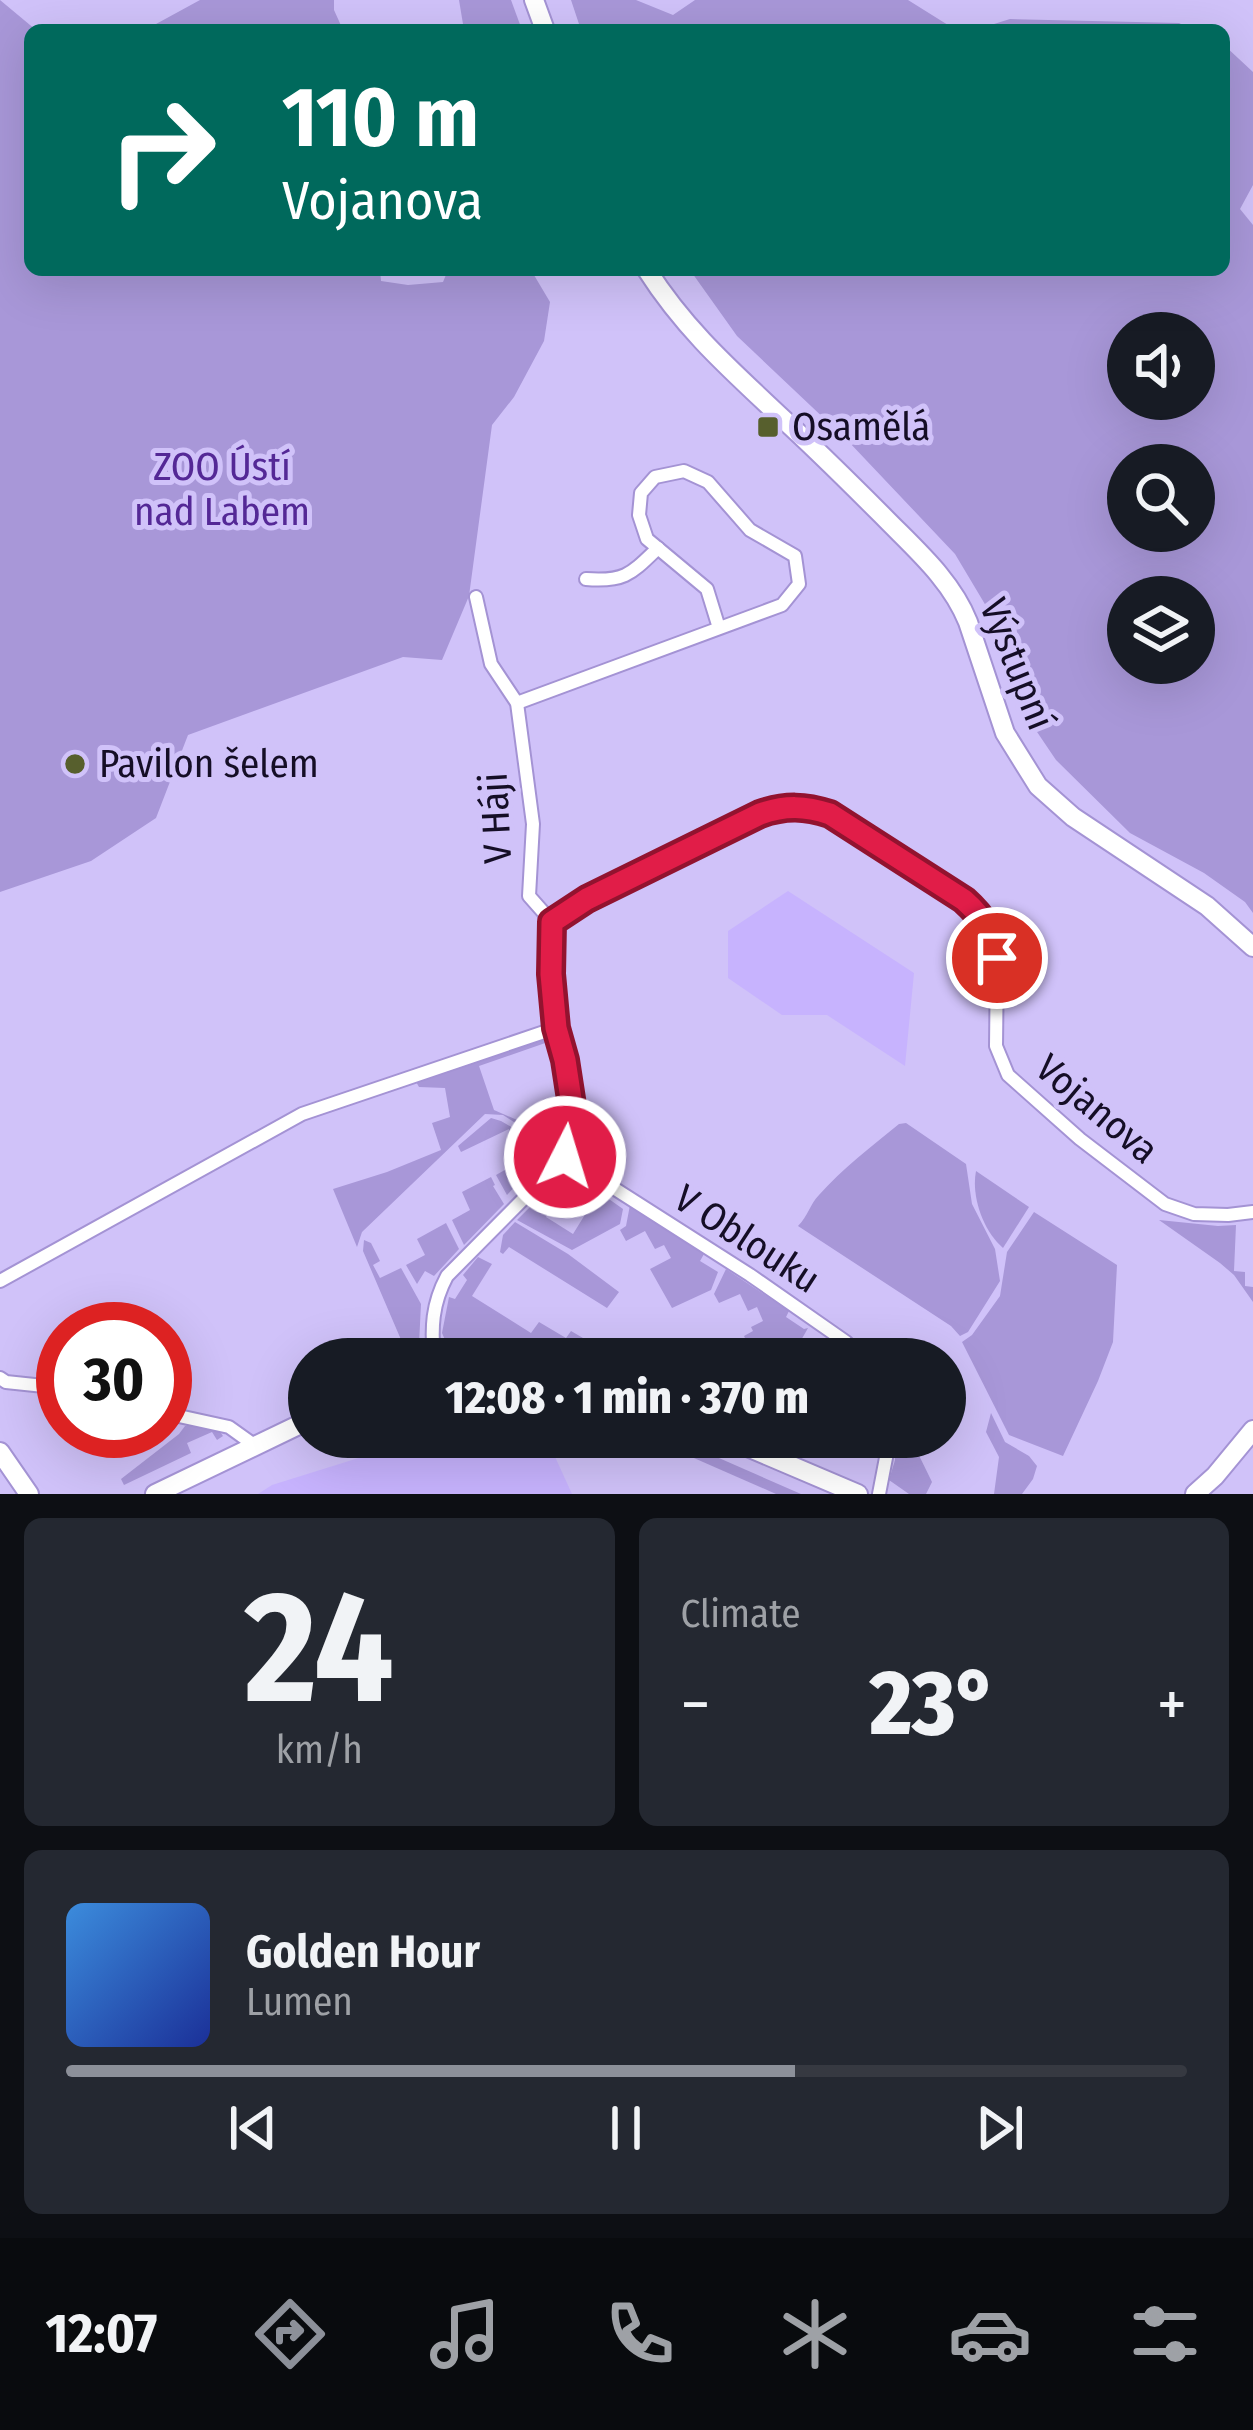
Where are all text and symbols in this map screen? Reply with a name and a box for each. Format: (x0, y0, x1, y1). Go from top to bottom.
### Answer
text: 110 m (282, 67, 479, 168)
icon: right (84, 72, 240, 228)
text: Vojanova (282, 169, 483, 233)
map controls (1107, 312, 1215, 684)
button: sound (1107, 312, 1215, 420)
place label: Osamělá (792, 404, 930, 450)
marker: Osamělá (755, 414, 781, 440)
park label: ZOO Ústí nad Labem (134, 444, 310, 535)
button: search (1107, 444, 1215, 552)
button: layers (1107, 576, 1215, 684)
street label: Výstupní (970, 592, 1064, 736)
place label: Pavilon šelem (99, 741, 319, 787)
marker: Pavilon šelem (62, 751, 88, 777)
street label: V Háji (471, 771, 521, 865)
pin (946, 907, 1048, 1009)
icon: arrive (964, 925, 1030, 991)
street label: Vojanova (1027, 1045, 1167, 1173)
position arrow (502, 1094, 628, 1220)
street label: V Oblouku (666, 1175, 828, 1303)
speed limit sign: 30 (36, 1302, 192, 1458)
text: 12:08 · 1 min · 370 m (445, 1371, 809, 1425)
text: 24 (245, 1555, 394, 1742)
text: Climate (681, 1591, 801, 1637)
text: 23° (870, 1650, 997, 1758)
text: − (681, 1665, 710, 1744)
text: + (1157, 1665, 1187, 1744)
text: km/h (276, 1727, 363, 1773)
text: Golden Hour (246, 1925, 480, 1979)
text: Lumen (246, 1979, 353, 2025)
icon: previous (220, 2095, 286, 2161)
icon: pause (593, 2095, 659, 2161)
icon: next (967, 2095, 1033, 2161)
icon: directions (248, 2292, 332, 2376)
icon: music (423, 2292, 507, 2376)
icon: phone (598, 2292, 682, 2376)
icon: climate (773, 2292, 857, 2376)
icon: car (948, 2292, 1032, 2376)
icon: filters (1123, 2292, 1207, 2376)
text: 12:07 (46, 2302, 157, 2366)

